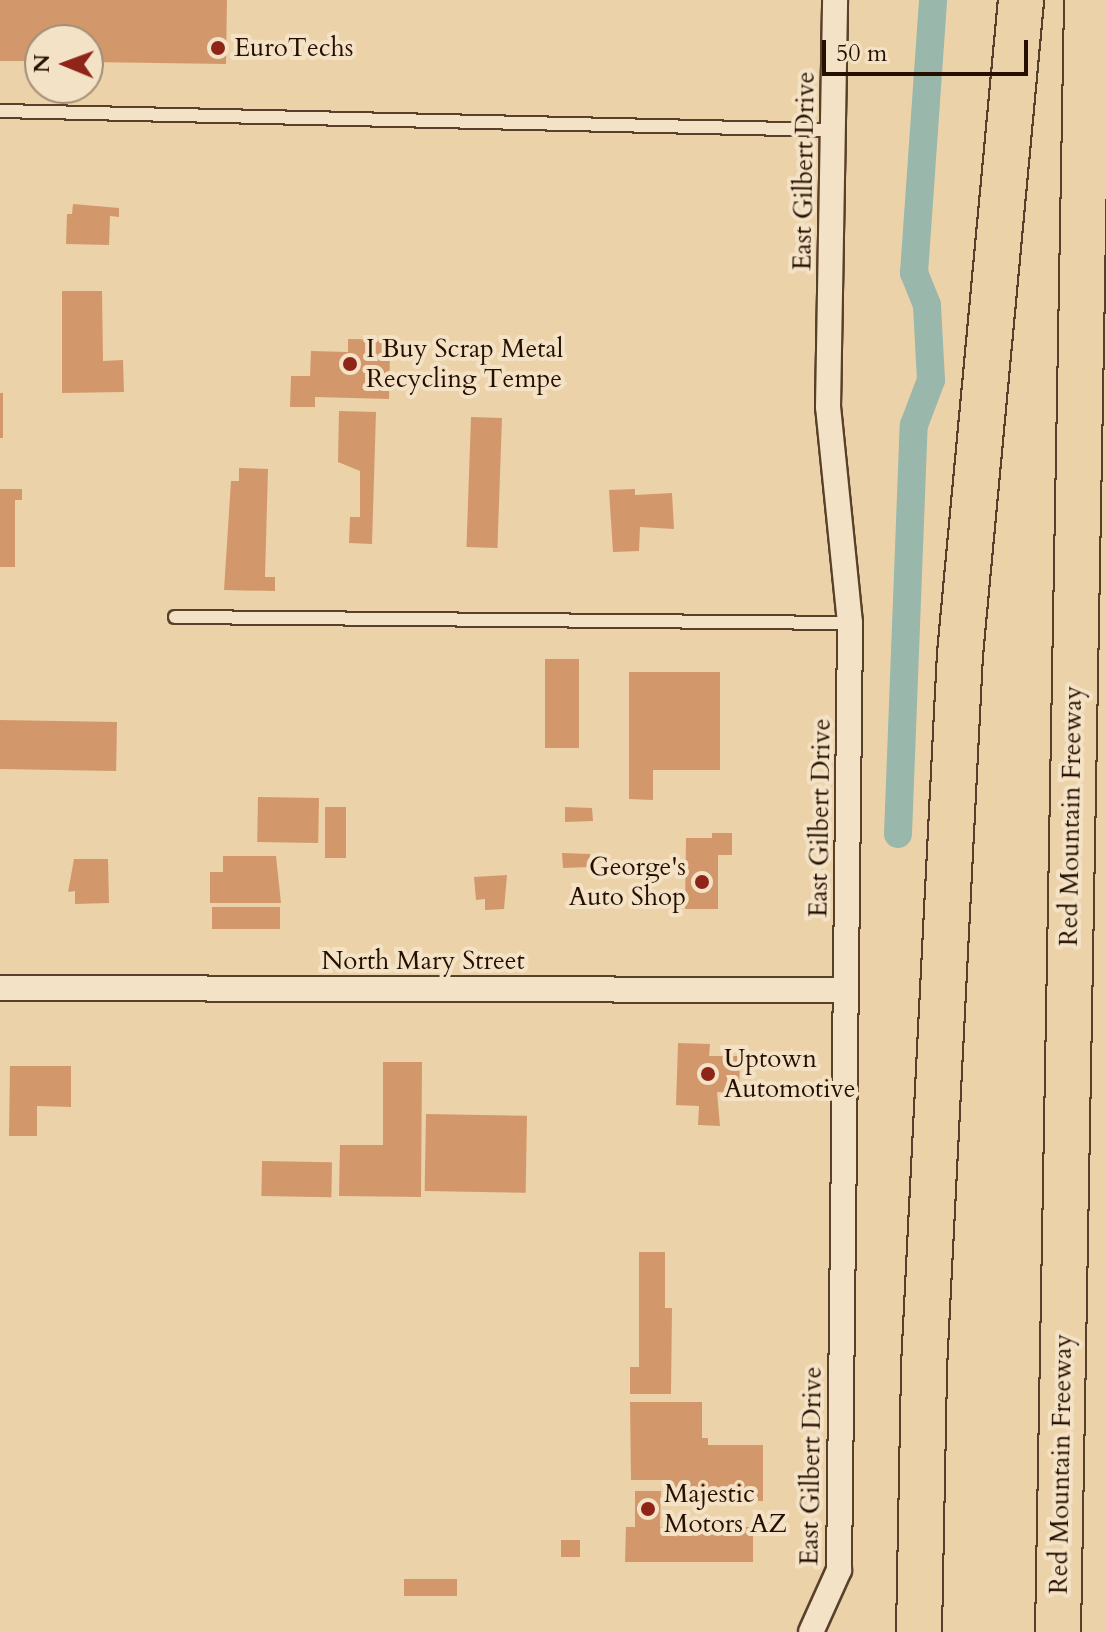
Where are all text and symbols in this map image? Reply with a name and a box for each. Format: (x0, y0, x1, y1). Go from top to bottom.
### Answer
north arrow (24, 24, 104, 104)
scale bar (826, 24, 1032, 74)
place label: EuroTechs (234, 32, 354, 64)
text: 50 m (836, 37, 887, 70)
marker: EuroTechs (209, 39, 227, 57)
text: N (27, 54, 57, 73)
street label: East Gilbert Drive (787, 71, 821, 271)
place label: I Buy Scrap Metal Recycling Tempe (366, 333, 563, 394)
marker: I Buy Scrap Metal Recycling Tempe (341, 355, 359, 373)
street label: Red Mountain Freeway (1053, 686, 1089, 946)
street label: East Gilbert Drive (803, 718, 837, 918)
place label: George's Auto Shop (569, 851, 686, 912)
marker: George's Auto Shop (693, 873, 711, 891)
street label: North Mary Street (321, 945, 525, 977)
place label: Uptown Automotive (724, 1043, 856, 1104)
marker: Uptown Automotive (699, 1065, 717, 1083)
street label: Red Mountain Freeway (1043, 1334, 1079, 1594)
street label: East Gilbert Drive (794, 1366, 828, 1566)
place label: Majestic Motors AZ (664, 1478, 787, 1540)
marker: Majestic Motors AZ (639, 1500, 657, 1518)

